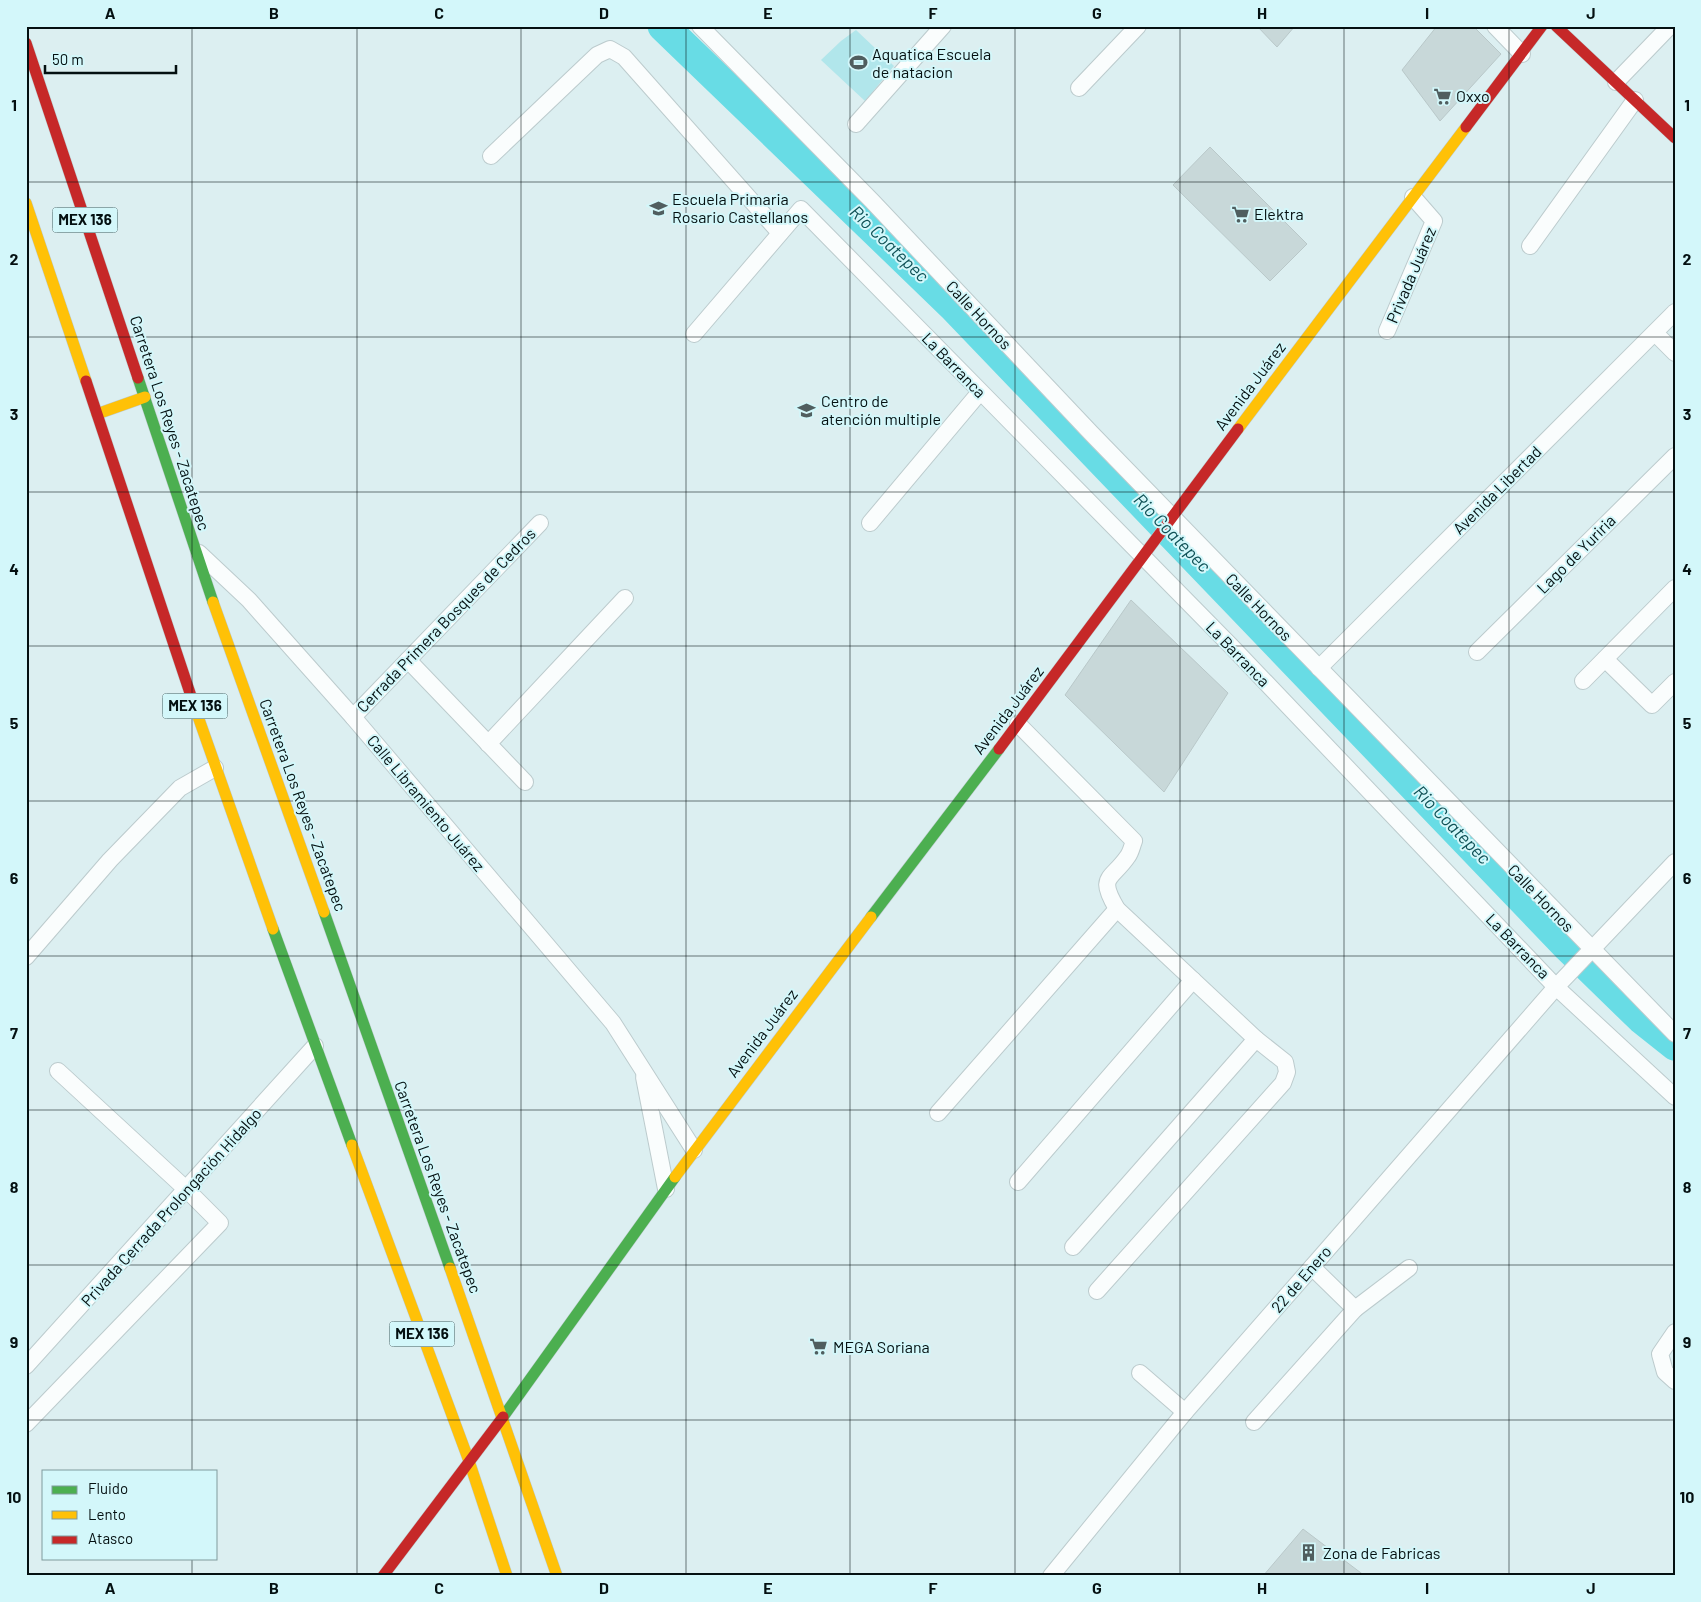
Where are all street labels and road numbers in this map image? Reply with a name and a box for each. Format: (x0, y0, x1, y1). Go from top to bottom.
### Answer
road number: MEX 136 (52, 208, 118, 232)
street label: Privada Juárez (1382, 224, 1439, 326)
street label: Calle Hornos (943, 276, 1016, 353)
street label: Carretera Los Reyes - Zacatepec (127, 313, 214, 533)
street label: La Barranca (919, 328, 990, 401)
street label: Avenida Juárez (1210, 338, 1289, 433)
street label: Avenida Libertad (1449, 442, 1545, 538)
street label: Lago de Yuriria (1532, 510, 1619, 597)
street label: Cerrada Primera Bosques de Cedros (352, 523, 539, 716)
street label: Calle Hornos (1222, 569, 1296, 644)
street label: La Barranca (1203, 617, 1274, 690)
street label: Avenida Juárez (968, 662, 1047, 757)
road number: MEX 136 (162, 694, 228, 718)
street label: Carretera Los Reyes - Zacatepec (256, 696, 351, 914)
street label: Calle Libramiento Juárez (364, 731, 489, 875)
street label: Calle Hornos (1504, 860, 1578, 935)
street label: La Barranca (1483, 909, 1554, 982)
street label: Avenida Juárez (722, 985, 801, 1080)
street label: Carretera Los Reyes - Zacatepec (391, 1078, 486, 1296)
street label: Privada Cerrada Prolongación Hidalgo (77, 1104, 265, 1310)
street label: 22 de Enero (1267, 1241, 1335, 1316)
road number: MEX 136 (390, 1322, 454, 1346)

